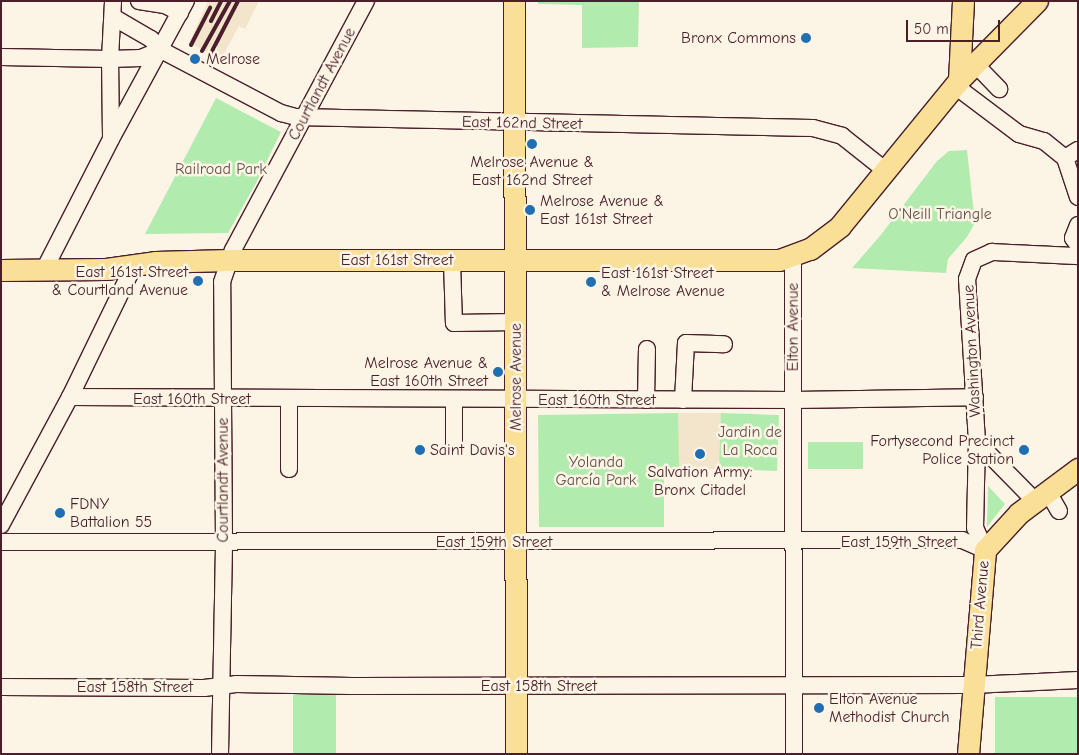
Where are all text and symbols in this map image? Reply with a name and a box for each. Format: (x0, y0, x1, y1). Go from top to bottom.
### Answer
scale bar (909, 10, 1003, 42)
text: 50 m (914, 20, 949, 38)
street label: Courtlandt Avenue (284, 24, 360, 144)
place label: Bronx Commons (681, 28, 796, 48)
marker: Bronx Commons (800, 32, 812, 44)
place label: Melrose (206, 49, 260, 69)
marker: Melrose (188, 52, 202, 66)
street label: East 162nd Street (462, 112, 582, 134)
marker: Melrose Avenue & East 162nd Street (526, 138, 538, 150)
place label: Melrose Avenue & East 162nd Street (470, 152, 594, 190)
park label: Railroad Park (175, 159, 267, 179)
place label: Melrose Avenue & East 161st Street (540, 191, 664, 229)
marker: Melrose Avenue & East 161st Street (524, 204, 536, 216)
park label: O'Neill Triangle (888, 204, 992, 224)
street label: East 161st Street (341, 250, 453, 270)
place label: East 161st Street & Courtland Avenue (52, 262, 188, 300)
place label: East 161st Street & Melrose Avenue (601, 263, 725, 301)
marker: East 161st Street & Courtland Avenue (192, 275, 204, 287)
marker: East 161st Street & Melrose Avenue (585, 276, 597, 288)
street label: Elton Avenue (783, 283, 803, 371)
street label: Washington Avenue (959, 284, 985, 418)
street label: Melrose Avenue (506, 323, 526, 431)
place label: Melrose Avenue & East 160th Street (364, 353, 488, 391)
marker: Melrose Avenue & East 160th Street (492, 366, 504, 378)
street label: East 160th Street (133, 389, 251, 409)
street label: East 160th Street (538, 390, 656, 410)
street label: Courtlandt Avenue (213, 417, 233, 543)
park label: Jardin de La Roca (718, 422, 782, 460)
place label: Fortysecond Precinct Police Station (870, 431, 1014, 469)
place label: Saint Davis's (430, 440, 515, 460)
marker: Saint Davis's (414, 444, 426, 456)
marker: Fortysecond Precinct Police Station (1018, 444, 1030, 456)
marker: Salvation Army: Bronx Citadel (694, 448, 706, 460)
park label: Yolanda García Park (555, 452, 637, 490)
place label: Salvation Army: Bronx Citadel (647, 462, 753, 500)
place label: FDNY Battalion 55 (70, 494, 152, 532)
marker: FDNY Battalion 55 (54, 507, 66, 519)
street label: East 159th Street (436, 532, 552, 552)
street label: East 159th Street (841, 532, 957, 552)
street label: Third Avenue (967, 560, 993, 650)
street label: East 158th Street (481, 676, 597, 696)
street label: East 158th Street (77, 677, 193, 697)
place label: Elton Avenue Methodist Church (829, 689, 949, 727)
marker: Elton Avenue Methodist Church (813, 702, 825, 714)

